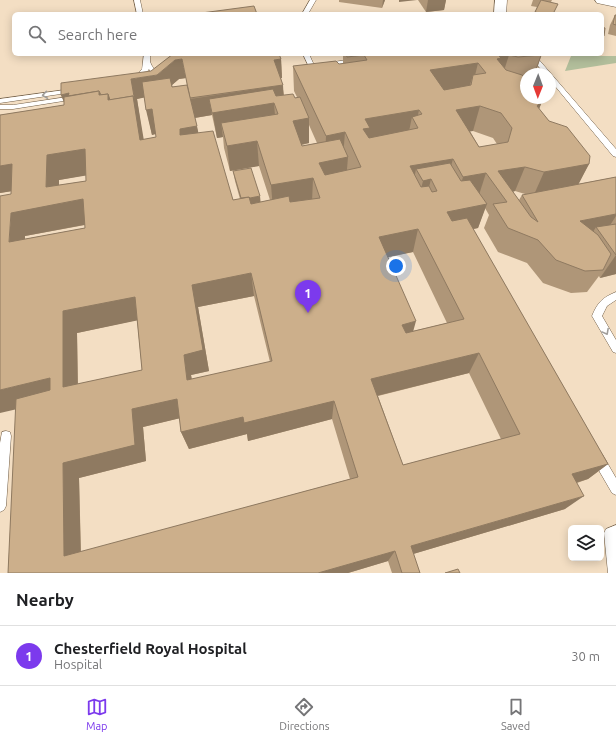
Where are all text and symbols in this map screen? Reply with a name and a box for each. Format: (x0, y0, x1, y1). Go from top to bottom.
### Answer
search box (12, 12, 604, 56)
icon: search (26, 23, 48, 45)
text: Search here (58, 26, 137, 43)
north arrow (520, 68, 556, 104)
one-way arrow (42, 90, 48, 99)
your location (386, 256, 406, 276)
pin: 1 (295, 280, 321, 313)
one-way arrow (601, 328, 609, 335)
map controls (568, 525, 604, 561)
button: layers (568, 525, 604, 561)
text: Nearby (16, 590, 74, 609)
text: Chesterfield Royal Hospital (54, 640, 247, 657)
text: 1 (25, 649, 33, 663)
text: 30 m (571, 649, 600, 663)
text: Hospital (54, 657, 102, 671)
tab: Map (86, 696, 108, 732)
tab: Directions (279, 696, 329, 732)
tab: Saved (501, 696, 530, 732)

